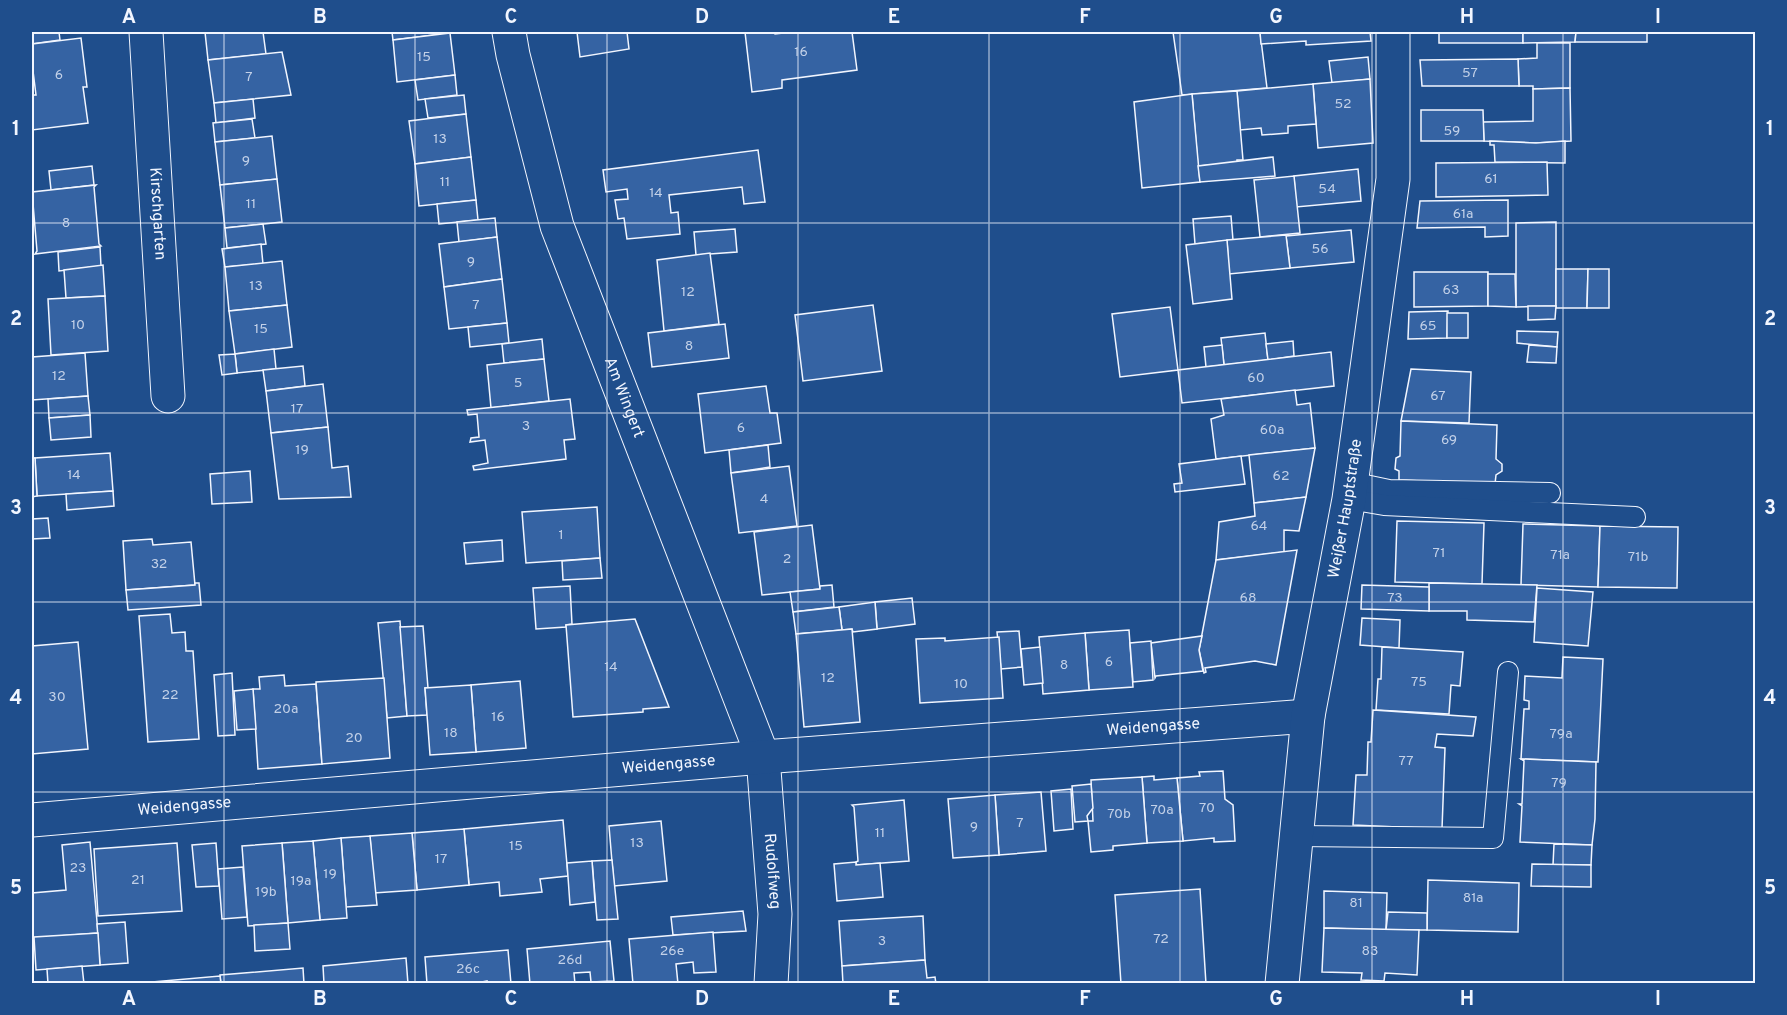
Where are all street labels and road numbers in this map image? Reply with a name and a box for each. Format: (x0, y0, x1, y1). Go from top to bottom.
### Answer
street label: Kirschgarten (144, 167, 170, 261)
street label: Am Wingert (599, 354, 648, 441)
street label: Weißer Hauptstraße (1324, 438, 1367, 580)
street label: Weidengasse (1106, 714, 1201, 741)
street label: Weidengasse (621, 751, 716, 779)
street label: Weidengasse (137, 793, 232, 821)
street label: Rudolfweg (759, 832, 785, 910)

